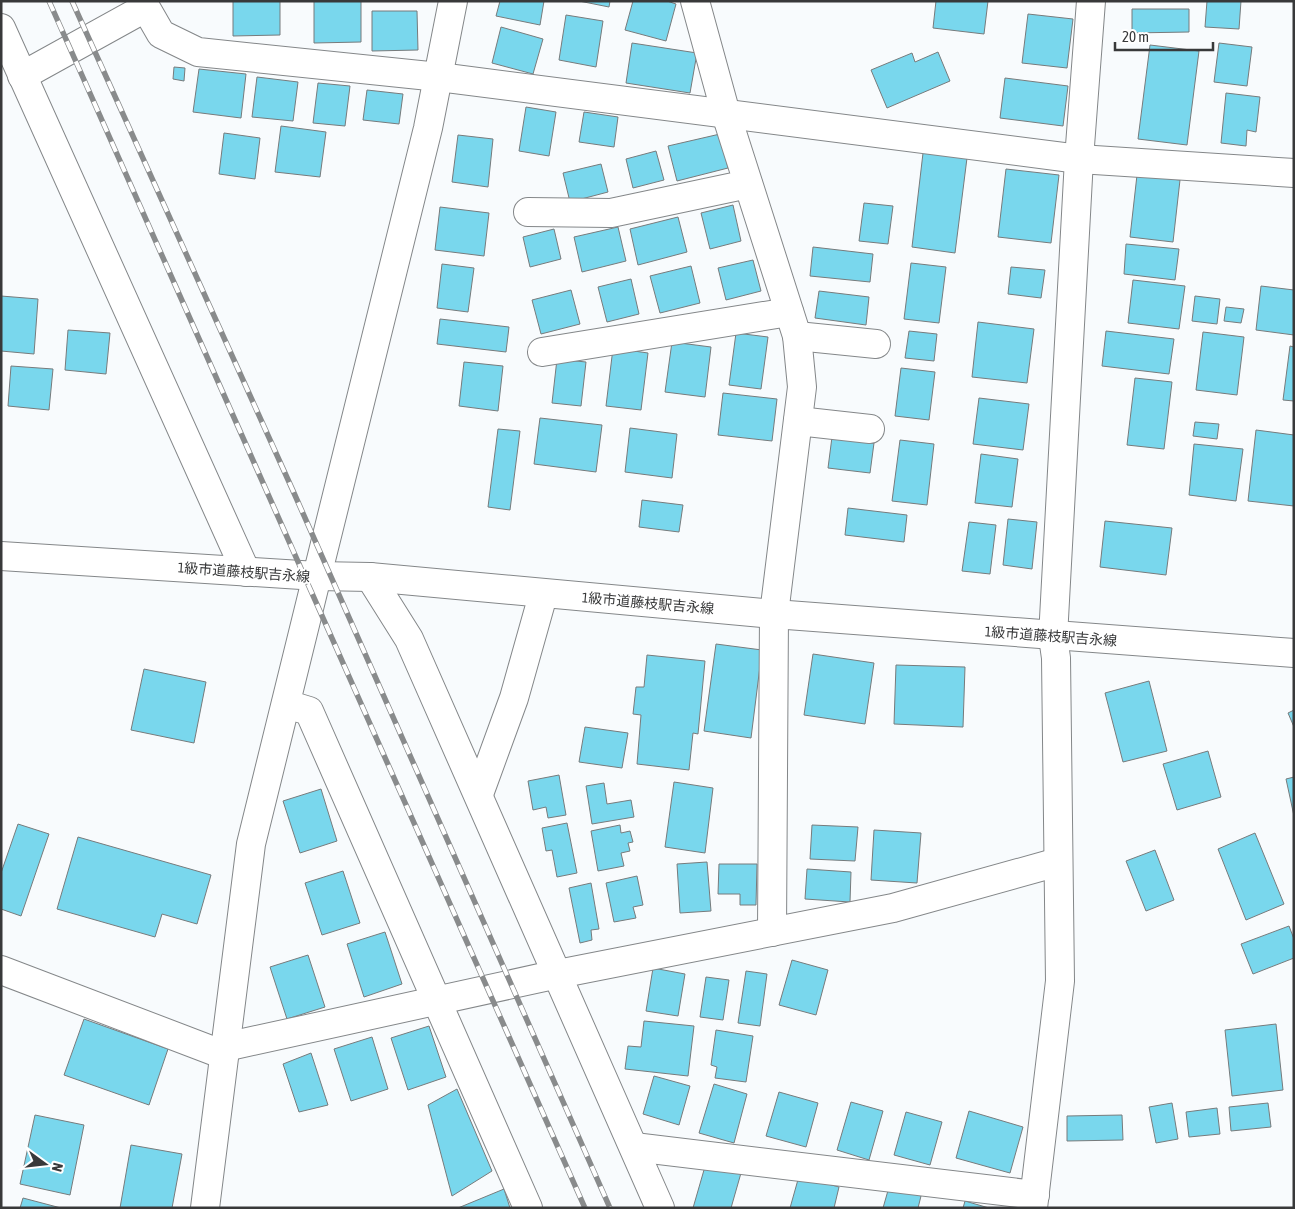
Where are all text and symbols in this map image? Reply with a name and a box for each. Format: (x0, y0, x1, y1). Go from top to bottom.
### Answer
scale bar (1115, 20, 1212, 52)
text: 20 m (1122, 28, 1149, 45)
street label: 1級市道藤枝駅吉永線 (177, 559, 311, 585)
street label: 1級市道藤枝駅吉永線 (581, 589, 715, 617)
street label: 1級市道藤枝駅吉永線 (984, 623, 1118, 649)
north arrow (20, 1139, 70, 1189)
text: N (49, 1161, 66, 1173)

